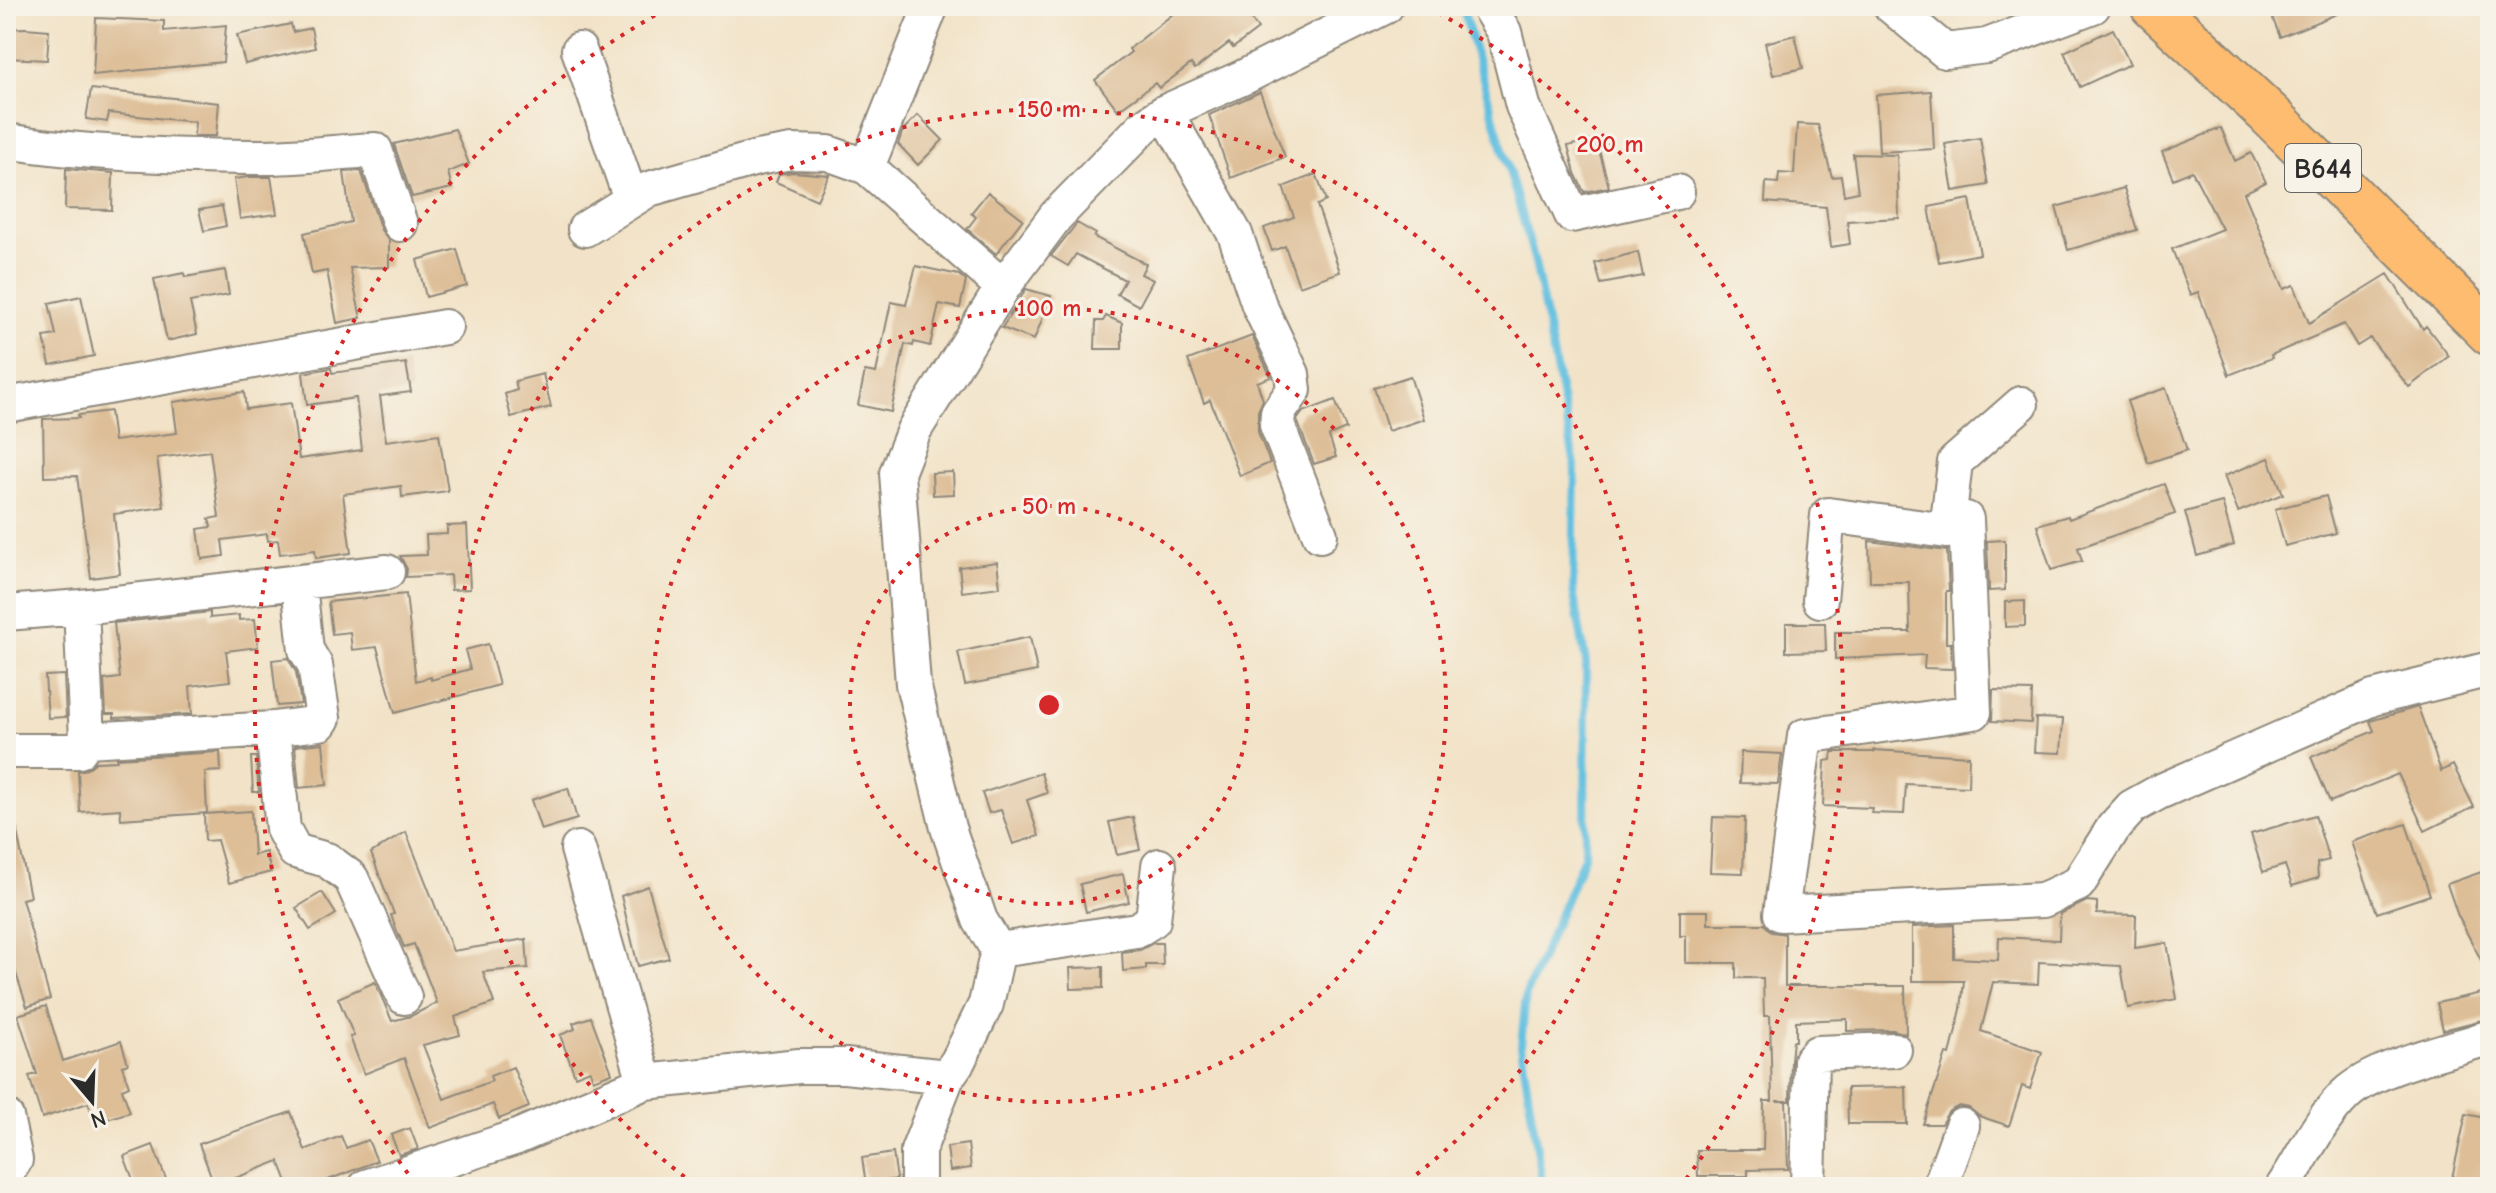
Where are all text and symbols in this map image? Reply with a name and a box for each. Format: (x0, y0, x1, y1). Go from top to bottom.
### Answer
text: 150 m (1017, 95, 1081, 123)
text: 200 m (1576, 130, 1644, 158)
road number: B644 (2285, 144, 2361, 192)
text: 100 m (1017, 294, 1081, 322)
text: 50 m (1022, 492, 1076, 520)
centre of rings (1035, 691, 1063, 719)
north arrow (52, 1061, 132, 1141)
text: N (87, 1104, 109, 1134)

